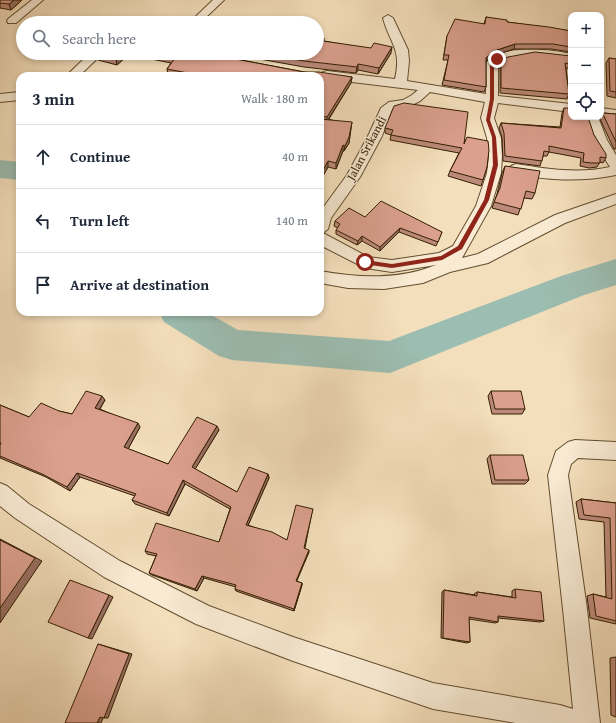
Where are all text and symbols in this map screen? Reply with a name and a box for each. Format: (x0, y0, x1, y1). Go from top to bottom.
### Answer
map controls (568, 12, 604, 120)
button: + (568, 12, 604, 48)
search box (16, 16, 324, 60)
icon: search (30, 27, 52, 49)
text: Search here (62, 28, 136, 49)
button: − (568, 48, 604, 84)
route end (488, 50, 506, 68)
button: locate (568, 84, 604, 120)
text: 3 min (32, 86, 74, 111)
text: Walk · 180 m (241, 89, 308, 108)
street label: Jalan Srikandi (341, 112, 390, 185)
icon: ahead (32, 146, 54, 168)
text: Continue (70, 146, 131, 167)
text: 40 m (282, 147, 308, 166)
icon: left (32, 210, 54, 232)
text: Turn left (70, 210, 129, 231)
text: 140 m (276, 211, 308, 230)
route start (356, 253, 374, 271)
icon: arrive (32, 274, 54, 296)
text: Arrive at destination (70, 274, 209, 295)

